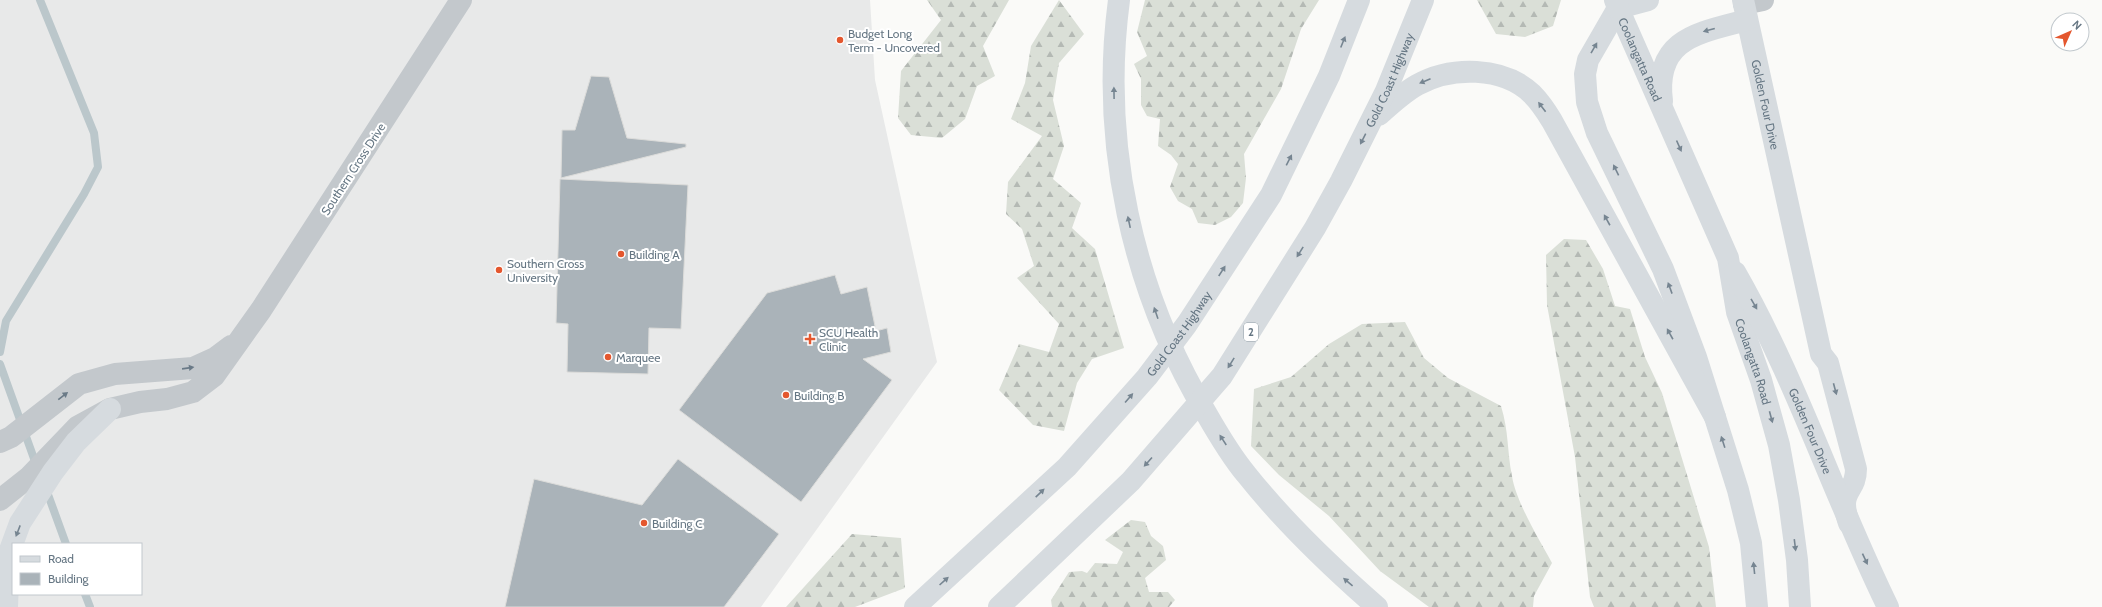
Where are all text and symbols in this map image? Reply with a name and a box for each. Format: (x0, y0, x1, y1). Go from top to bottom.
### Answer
north arrow (2050, 12, 2090, 52)
street label: Coolangatta Road (1616, 15, 1666, 103)
text: N (2069, 17, 2085, 33)
place label: Budget Long Term - Uncovered (848, 26, 940, 55)
one-way arrow (1703, 27, 1715, 33)
street label: Gold Coast Highway (1362, 30, 1416, 130)
marker: Budget Long Term - Uncovered (835, 35, 845, 45)
one-way arrow (1340, 35, 1346, 47)
one-way arrow (1591, 42, 1598, 54)
street label: Golden Four Drive (1749, 58, 1783, 151)
one-way arrow (1420, 78, 1431, 84)
one-way arrow (1111, 86, 1117, 99)
one-way arrow (1539, 102, 1547, 112)
street label: Southern Cross Drive (318, 120, 388, 218)
one-way arrow (1360, 133, 1366, 144)
one-way arrow (1676, 141, 1682, 153)
one-way arrow (1286, 155, 1292, 166)
one-way arrow (1613, 164, 1619, 175)
one-way arrow (1604, 214, 1610, 226)
one-way arrow (1126, 216, 1132, 229)
place label: Building A (629, 247, 680, 262)
one-way arrow (1297, 247, 1304, 258)
marker: Building A (616, 249, 626, 259)
place label: Southern Cross University (507, 256, 584, 285)
marker: Southern Cross University (494, 265, 504, 275)
one-way arrow (1218, 266, 1226, 276)
one-way arrow (1666, 281, 1672, 293)
street label: Gold Coast Highway (1143, 288, 1214, 379)
one-way arrow (1750, 298, 1757, 310)
one-way arrow (1153, 307, 1159, 319)
street label: Coolangatta Road (1732, 316, 1775, 406)
road number: 2 (1244, 323, 1258, 341)
place label: SCU Health Clinic (819, 325, 878, 354)
one-way arrow (1666, 328, 1673, 339)
marker: SCU Health Clinic (804, 333, 816, 345)
place label: Marquee (616, 350, 660, 365)
marker: Marquee (603, 352, 613, 362)
one-way arrow (1227, 357, 1235, 368)
one-way arrow (182, 365, 194, 371)
one-way arrow (1833, 383, 1839, 395)
street label: Golden Four Drive (1786, 385, 1836, 476)
place label: Building B (794, 388, 844, 403)
marker: Building B (781, 390, 791, 400)
one-way arrow (58, 392, 69, 400)
one-way arrow (1124, 393, 1133, 403)
one-way arrow (1768, 411, 1774, 423)
one-way arrow (1219, 435, 1227, 446)
one-way arrow (1720, 436, 1726, 448)
one-way arrow (1143, 457, 1152, 467)
one-way arrow (1035, 488, 1045, 498)
place label: Building C (652, 516, 703, 531)
marker: Building C (639, 518, 649, 528)
one-way arrow (14, 525, 20, 537)
one-way arrow (1792, 539, 1798, 551)
legend (12, 543, 142, 595)
text: Road (48, 551, 74, 566)
one-way arrow (1862, 553, 1868, 564)
one-way arrow (1750, 562, 1757, 574)
text: Building (48, 571, 90, 586)
one-way arrow (939, 576, 949, 585)
one-way arrow (1342, 577, 1353, 586)

